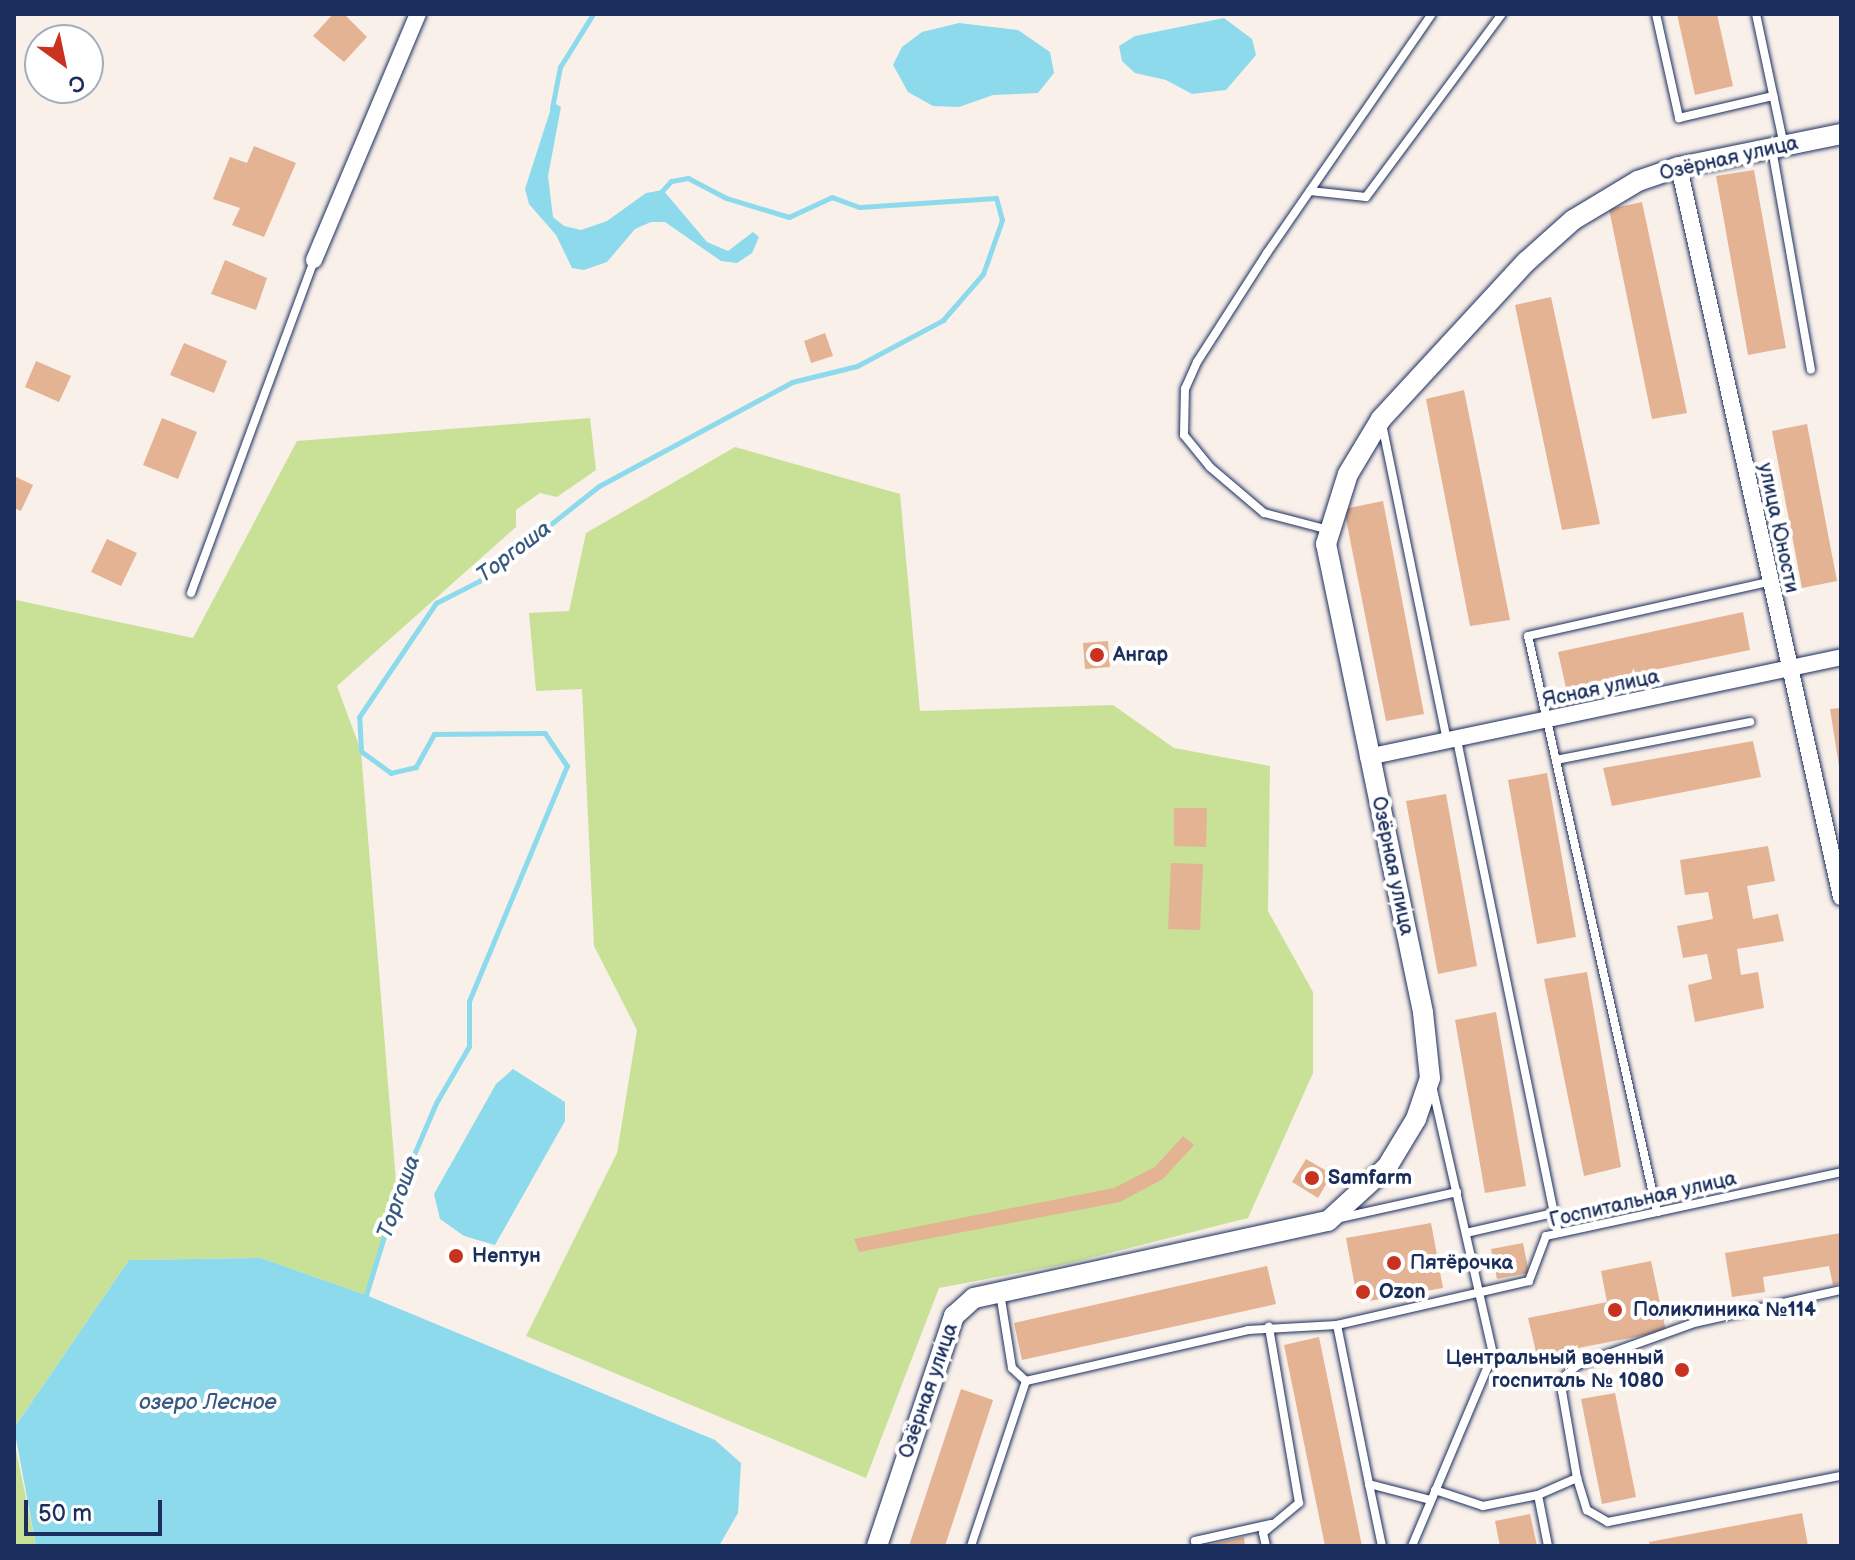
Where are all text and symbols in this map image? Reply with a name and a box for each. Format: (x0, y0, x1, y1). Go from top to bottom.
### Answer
north arrow (24, 24, 104, 104)
text: С (62, 67, 90, 98)
street label: Озёрная улица (1657, 131, 1801, 187)
street label: улица Юности (1752, 461, 1804, 595)
water label: Торгоша (471, 515, 557, 589)
place label: Ангар (1113, 643, 1168, 667)
marker: Ангар (1088, 646, 1106, 664)
street label: Ясная улица (1540, 665, 1662, 713)
street label: Озёрная улица (1366, 794, 1418, 938)
water label: Торгоша (372, 1152, 426, 1242)
place label: Samfarm (1328, 1166, 1412, 1190)
street label: Госпитальная улица (1547, 1167, 1739, 1233)
marker: Samfarm (1303, 1169, 1321, 1187)
place label: Нептун (472, 1244, 541, 1268)
marker: Нептун (447, 1247, 465, 1265)
place label: Пятёрочка (1410, 1251, 1513, 1275)
marker: Пятёрочка (1385, 1254, 1403, 1272)
place label: Ozon (1379, 1280, 1426, 1304)
marker: Ozon (1354, 1283, 1372, 1301)
place label: Поликлиника №114 (1633, 1298, 1816, 1322)
marker: Поликлиника №114 (1604, 1299, 1626, 1321)
street label: Озёрная улица (895, 1320, 963, 1462)
place label: Центральный военный госпиталь № 1080 (1446, 1346, 1664, 1393)
marker: Центральный военный госпиталь № 1080 (1671, 1359, 1693, 1381)
water label: озеро Лесное (139, 1390, 277, 1416)
scale bar (28, 1484, 166, 1534)
text: 50 m (38, 1499, 92, 1528)

